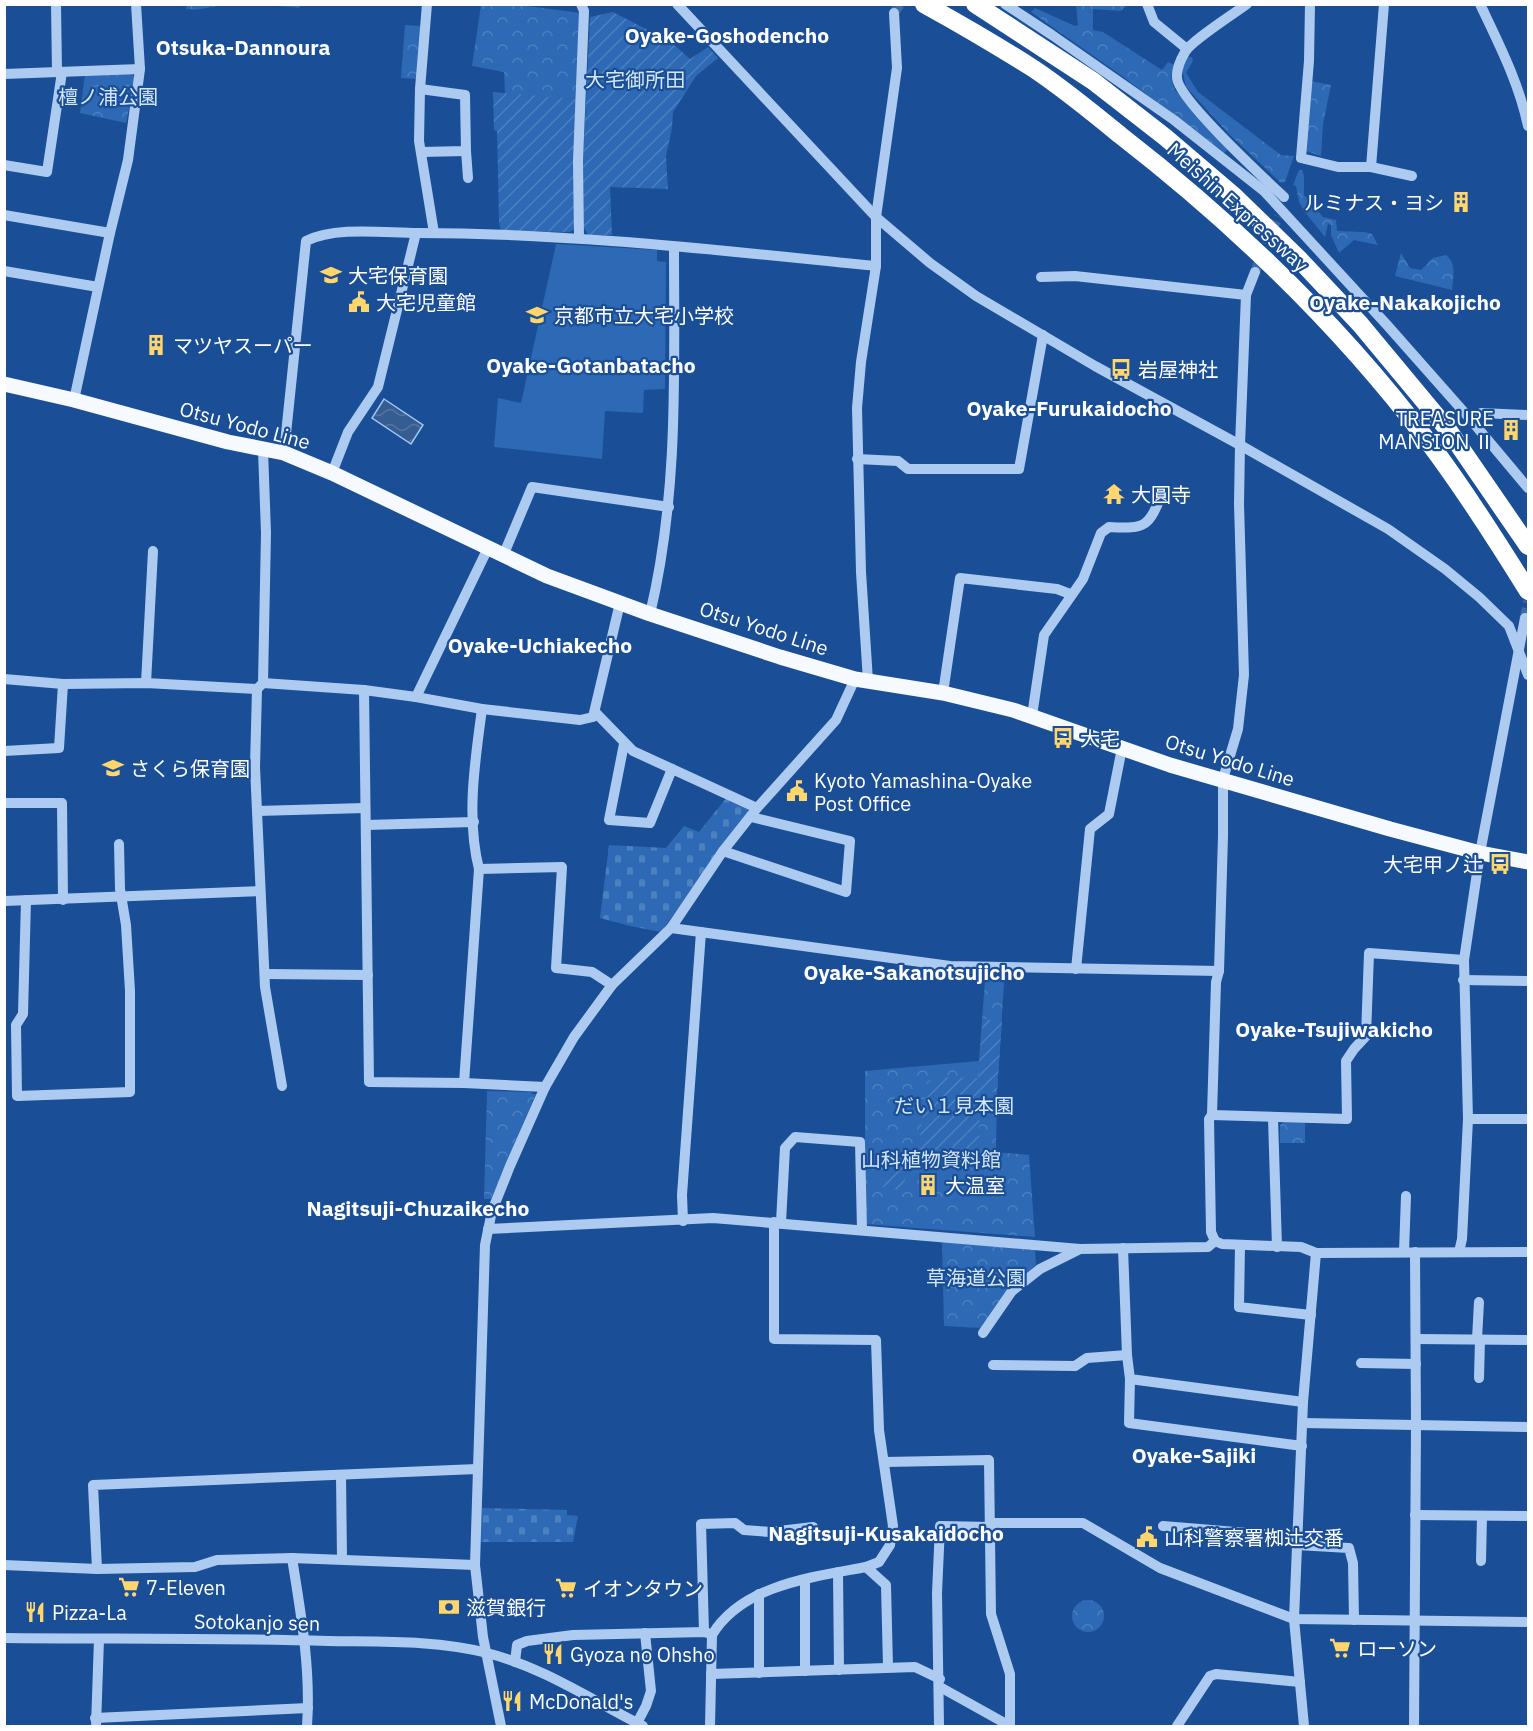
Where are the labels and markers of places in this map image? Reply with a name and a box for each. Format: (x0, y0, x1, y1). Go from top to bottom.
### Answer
place label: ルミナス・ヨシ (1304, 189, 1444, 216)
building icon: ルミナス・ヨシ (1449, 190, 1473, 214)
place label: 大宅保育園 (348, 262, 448, 289)
school or university icon: 大宅保育園 (319, 263, 343, 287)
place label: 大宅児童館 (376, 289, 476, 316)
public building icon: 大宅児童館 (347, 290, 371, 314)
place label: 京都市立大宅小学校 (554, 302, 734, 329)
school or university icon: 京都市立大宅小学校 (525, 303, 549, 327)
place label: マツヤスーパー (173, 332, 313, 359)
building icon: マツヤスーパー (144, 333, 168, 357)
place label: 岩屋神社 (1138, 356, 1218, 383)
bus stop icon: 岩屋神社 (1109, 357, 1133, 381)
place label: TREASURE MANSION Ⅱ (1378, 405, 1494, 455)
building icon: TREASURE MANSION Ⅱ (1499, 418, 1523, 442)
place label: 大圓寺 (1131, 481, 1191, 508)
temple icon: 大圓寺 (1102, 482, 1126, 506)
place label: 大宅 (1080, 725, 1120, 752)
bus stop icon: 大宅 (1051, 726, 1075, 750)
place label: さくら保育園 (130, 755, 250, 782)
school or university icon: さくら保育園 (101, 756, 125, 780)
place label: Kyoto Yamashina-Oyake Post Office (814, 767, 1032, 817)
public building icon: Kyoto Yamashina-Oyake Post Office (785, 779, 809, 803)
place label: 大宅甲ノ辻 (1383, 851, 1483, 878)
bus stop icon: 大宅甲ノ辻 (1488, 852, 1512, 876)
place label: 大温室 (945, 1172, 1005, 1199)
building icon: 大温室 (916, 1173, 940, 1197)
place label: 山科警察署椥辻交番 (1164, 1524, 1344, 1551)
public building icon: 山科警察署椥辻交番 (1135, 1525, 1159, 1549)
place label: 7-Eleven (146, 1574, 226, 1601)
supermarket icon: 7-Eleven (117, 1575, 141, 1599)
place label: イオンタウン (583, 1575, 703, 1602)
supermarket icon: イオンタウン (554, 1576, 578, 1600)
place label: 滋賀銀行 (466, 1594, 546, 1621)
bank icon: 滋賀銀行 (437, 1595, 461, 1619)
place label: Pizza-La (52, 1599, 127, 1626)
restaurant icon: Pizza-La (23, 1600, 47, 1624)
place label: ローソン (1357, 1635, 1437, 1662)
supermarket icon: ローソン (1328, 1636, 1352, 1660)
place label: Gyoza no Ohsho (570, 1641, 715, 1668)
restaurant icon: Gyoza no Ohsho (541, 1642, 565, 1666)
place label: McDonald's (529, 1688, 634, 1715)
restaurant icon: McDonald's (500, 1689, 524, 1713)

